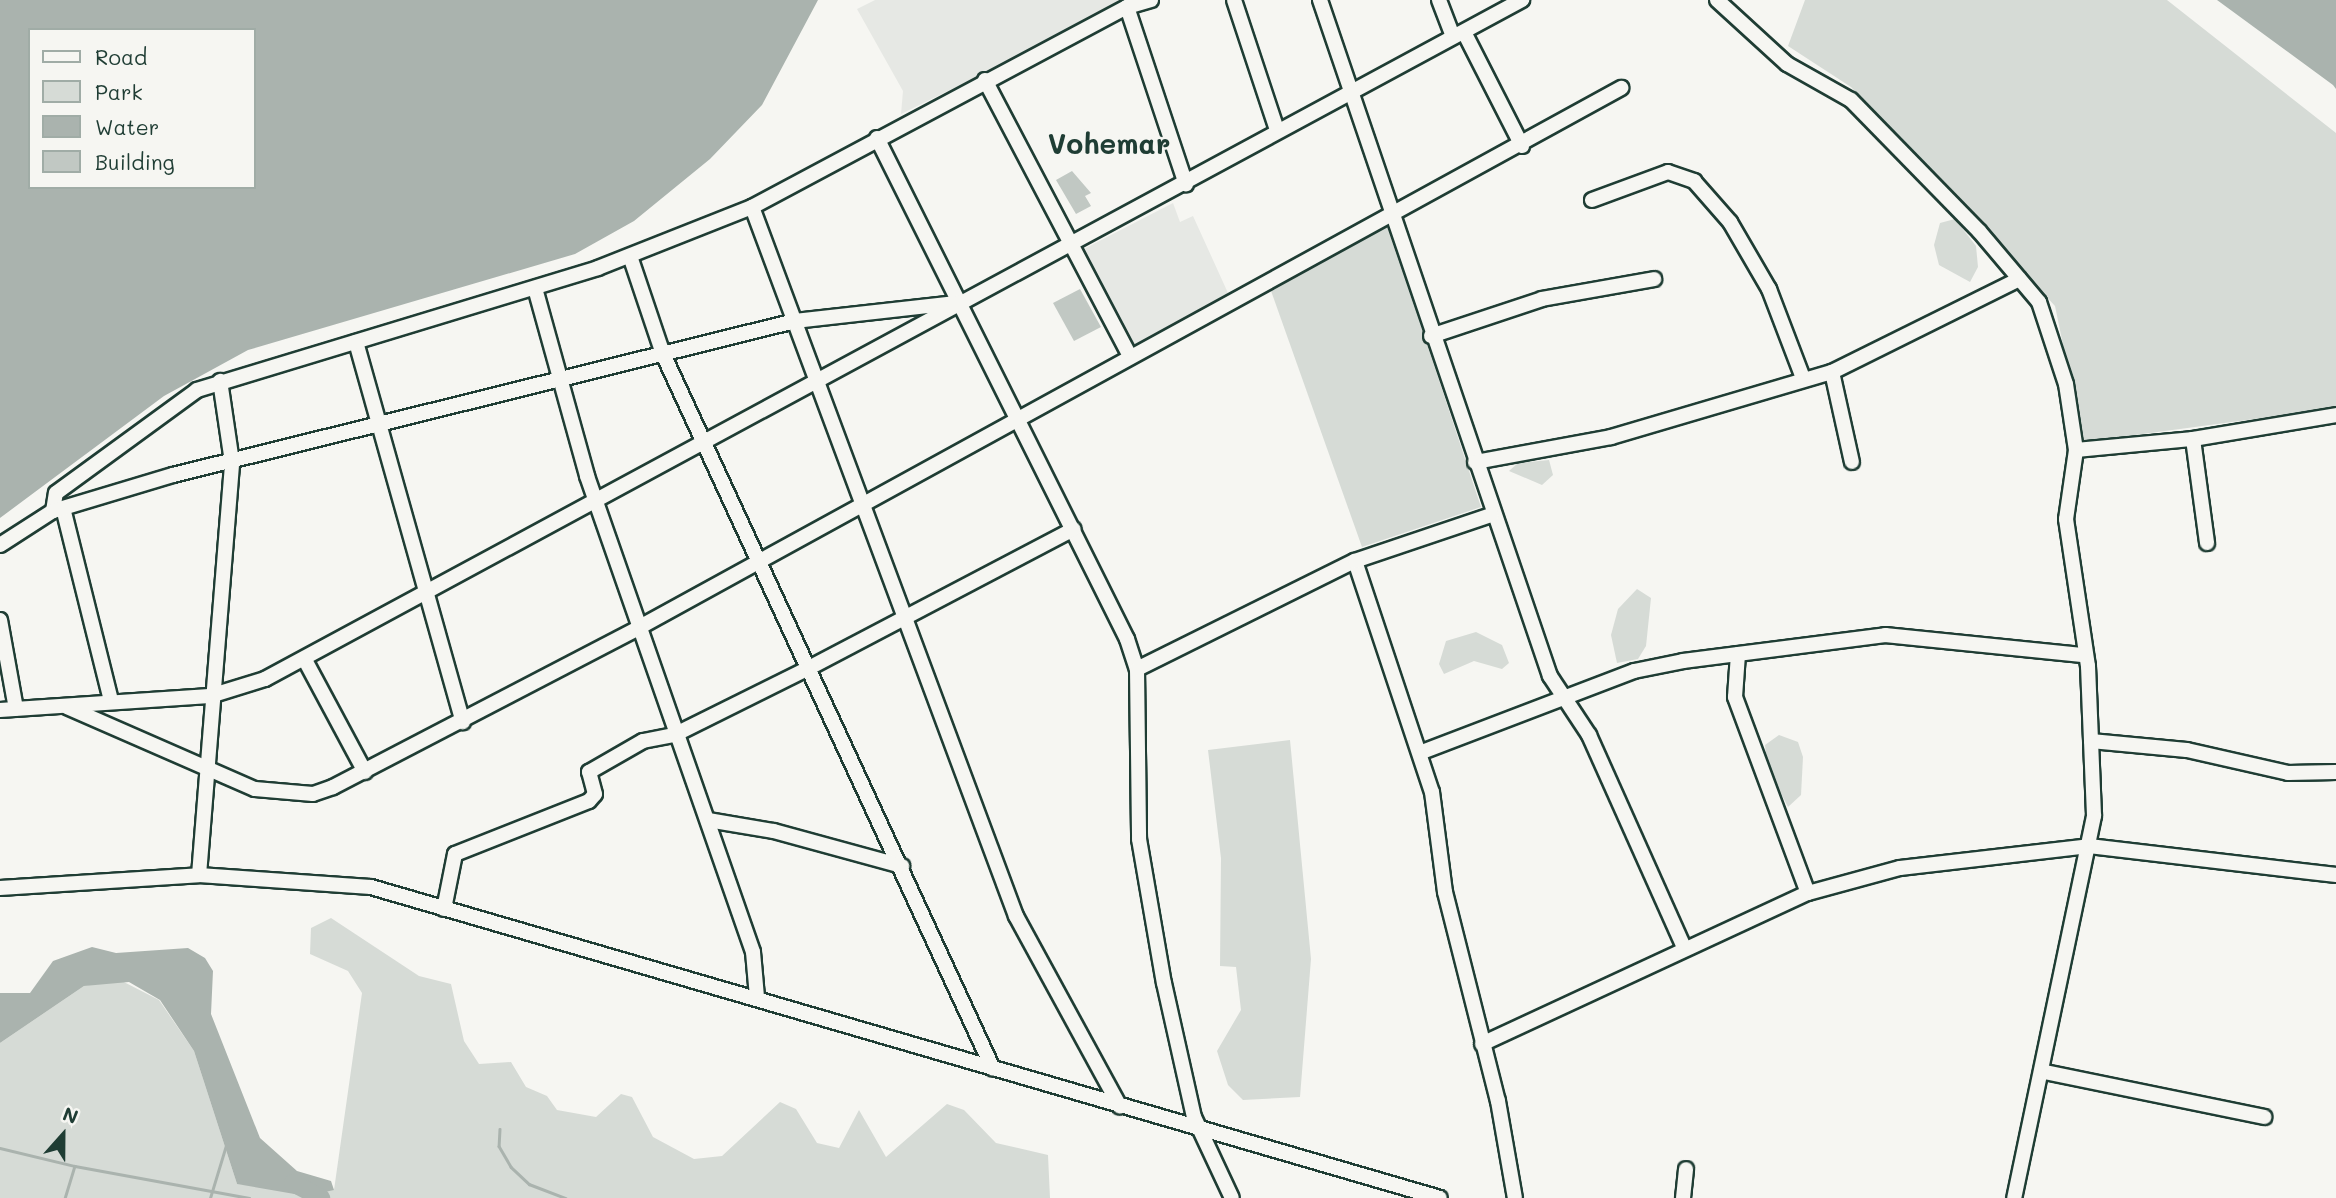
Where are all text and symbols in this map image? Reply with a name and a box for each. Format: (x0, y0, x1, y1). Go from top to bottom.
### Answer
legend (28, 28, 256, 189)
text: Road (95, 43, 147, 70)
text: Park (95, 78, 143, 105)
text: Water (95, 113, 159, 140)
district label: Vohemar (1048, 126, 1170, 160)
text: Building (95, 148, 175, 175)
north arrow (28, 1100, 98, 1170)
text: N (59, 1101, 82, 1129)

